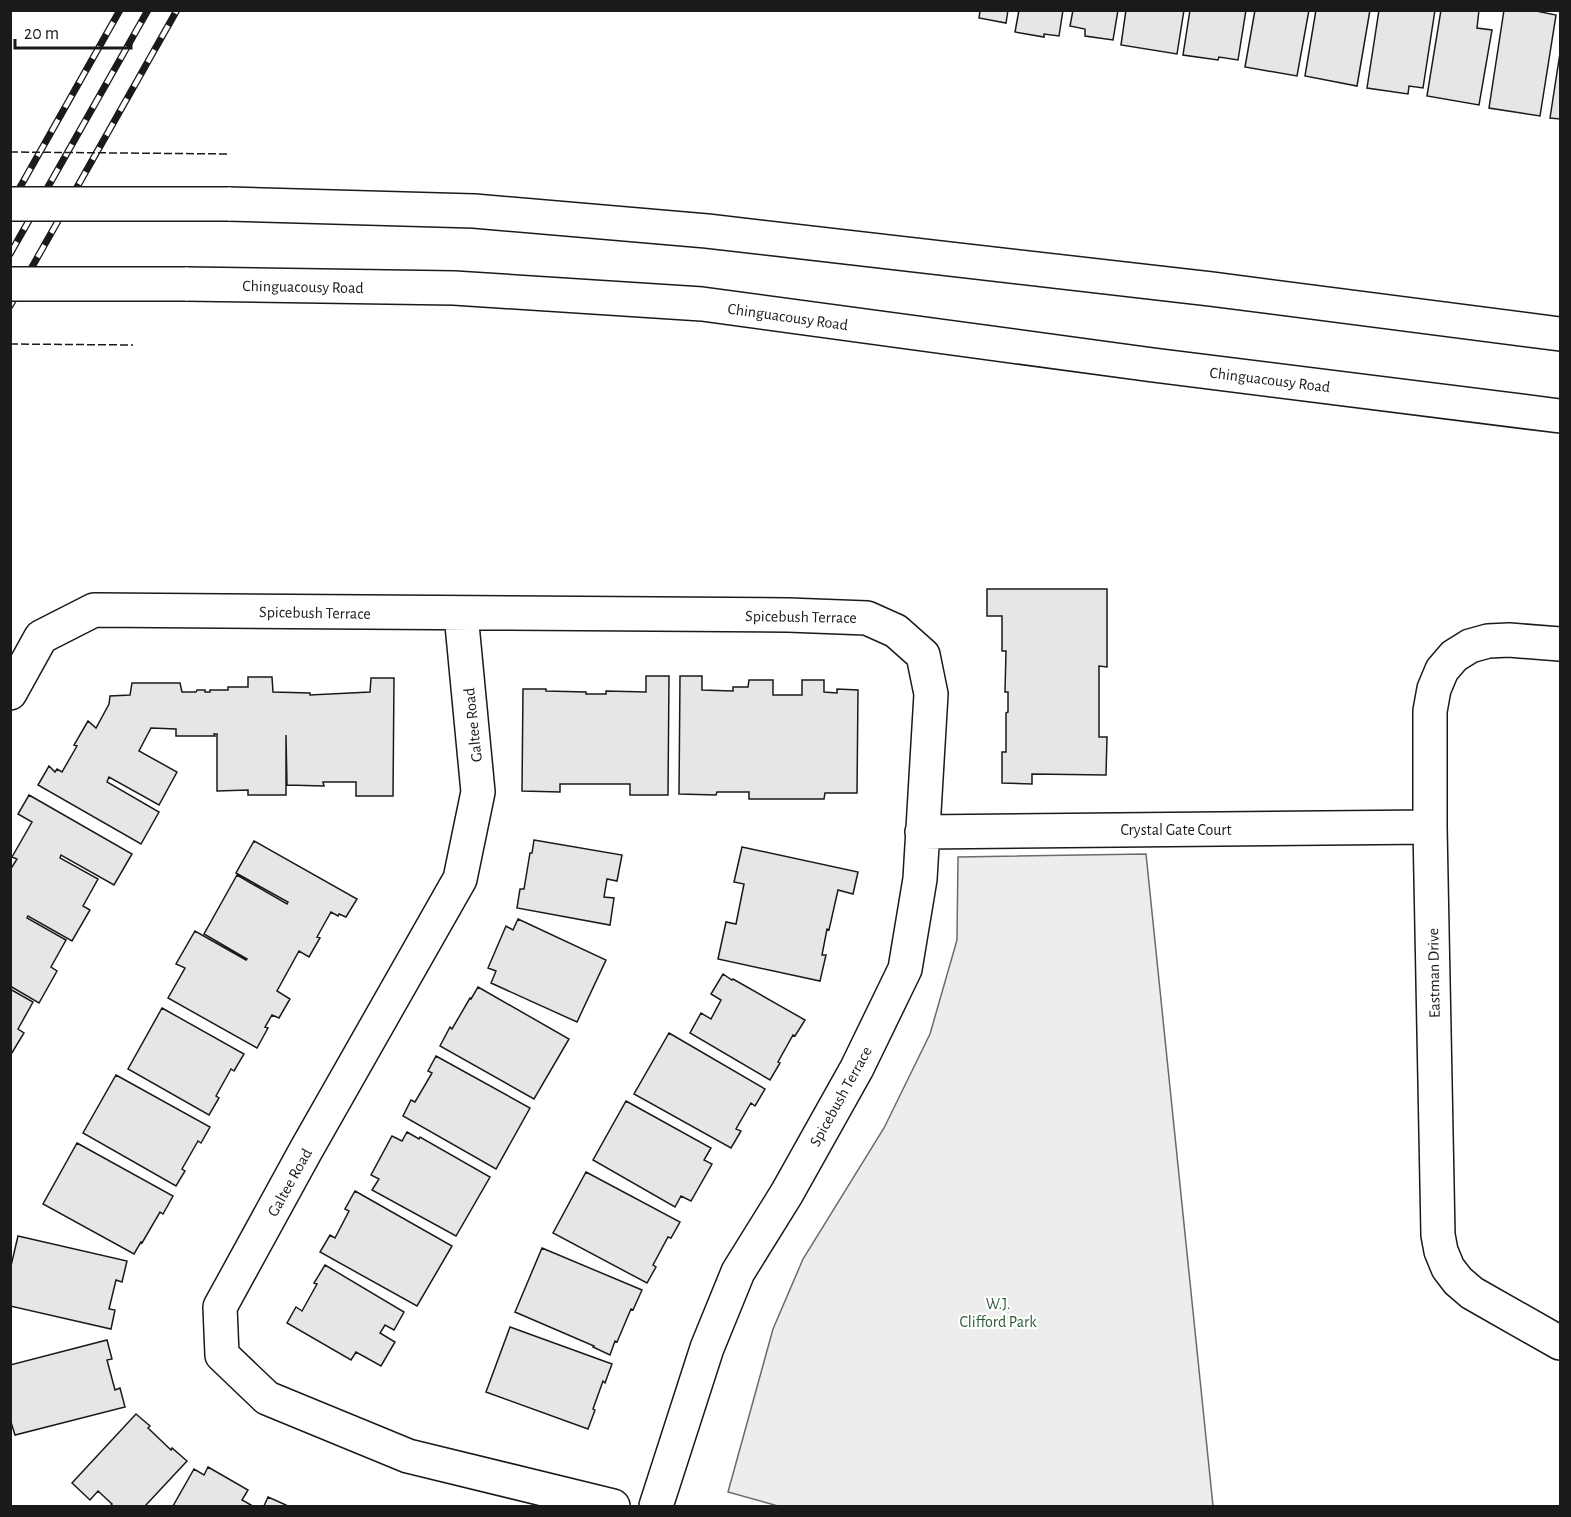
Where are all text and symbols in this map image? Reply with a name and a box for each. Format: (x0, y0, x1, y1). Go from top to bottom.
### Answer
scale bar (15, 12, 130, 50)
text: 20 m (24, 25, 59, 43)
street label: Chinguacousy Road (242, 278, 364, 297)
street label: Chinguacousy Road (726, 301, 849, 334)
street label: Chinguacousy Road (1208, 365, 1331, 396)
street label: Spicebush Terrace (259, 604, 371, 622)
street label: Spicebush Terrace (745, 608, 857, 626)
street label: Galtee Road (461, 687, 485, 763)
street label: Crystal Gate Court (1120, 822, 1232, 839)
street label: Eastman Drive (1425, 928, 1443, 1018)
street label: Spicebush Terrace (807, 1044, 875, 1149)
street label: Galtee Road (265, 1146, 315, 1219)
park label: W.J. Clifford Park (960, 1296, 1037, 1330)

